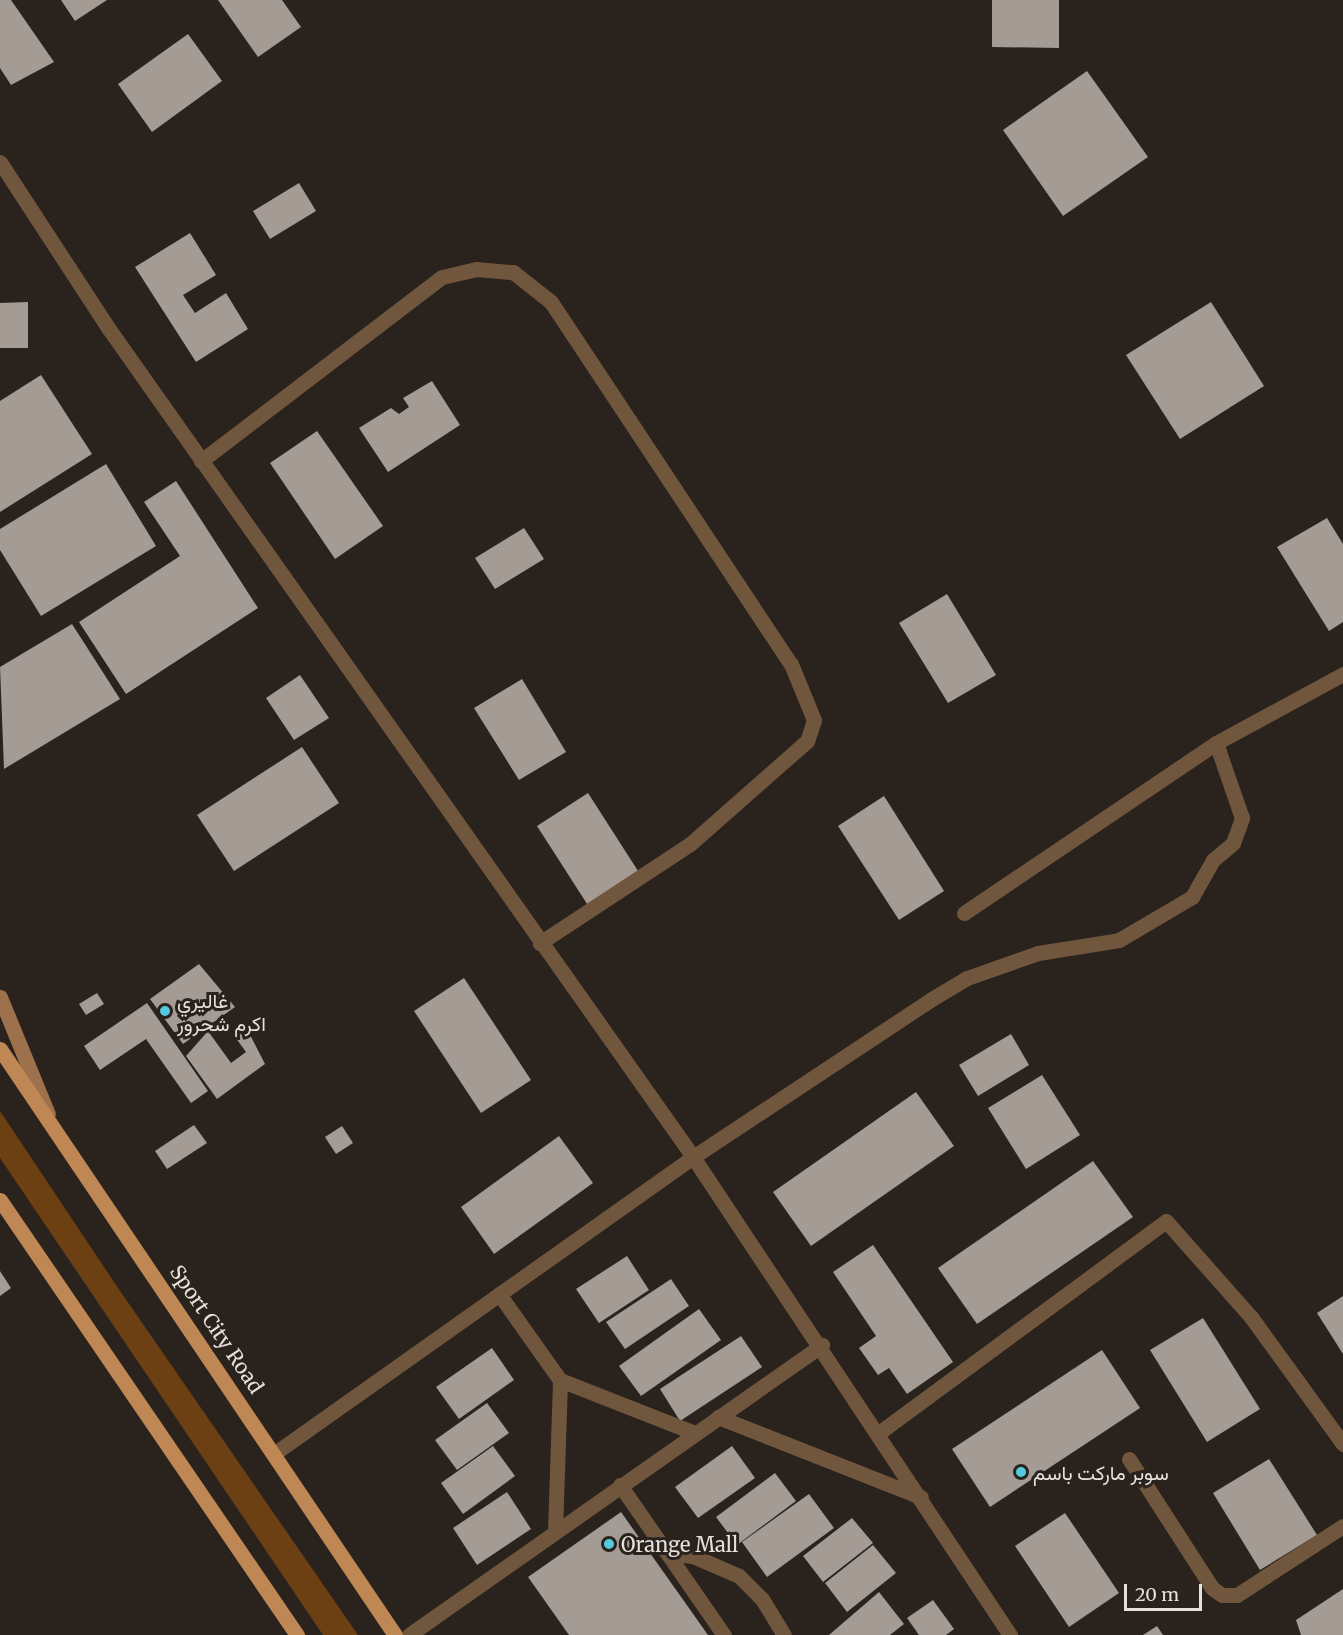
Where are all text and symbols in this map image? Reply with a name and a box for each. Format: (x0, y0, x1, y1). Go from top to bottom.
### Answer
place label: غاليري اكرم شحرور (177, 988, 266, 1035)
marker: غاليري اكرم شحرور (158, 1004, 172, 1018)
street label: Sport City Road (165, 1260, 269, 1398)
place label: سوبر ماركت باسم (1033, 1460, 1169, 1484)
marker: سوبر ماركت باسم (1014, 1465, 1028, 1479)
place label: Orange Mall (621, 1532, 738, 1556)
marker: Orange Mall (602, 1537, 616, 1551)
scale bar (1127, 1572, 1205, 1610)
text: 20 m (1135, 1583, 1179, 1606)

